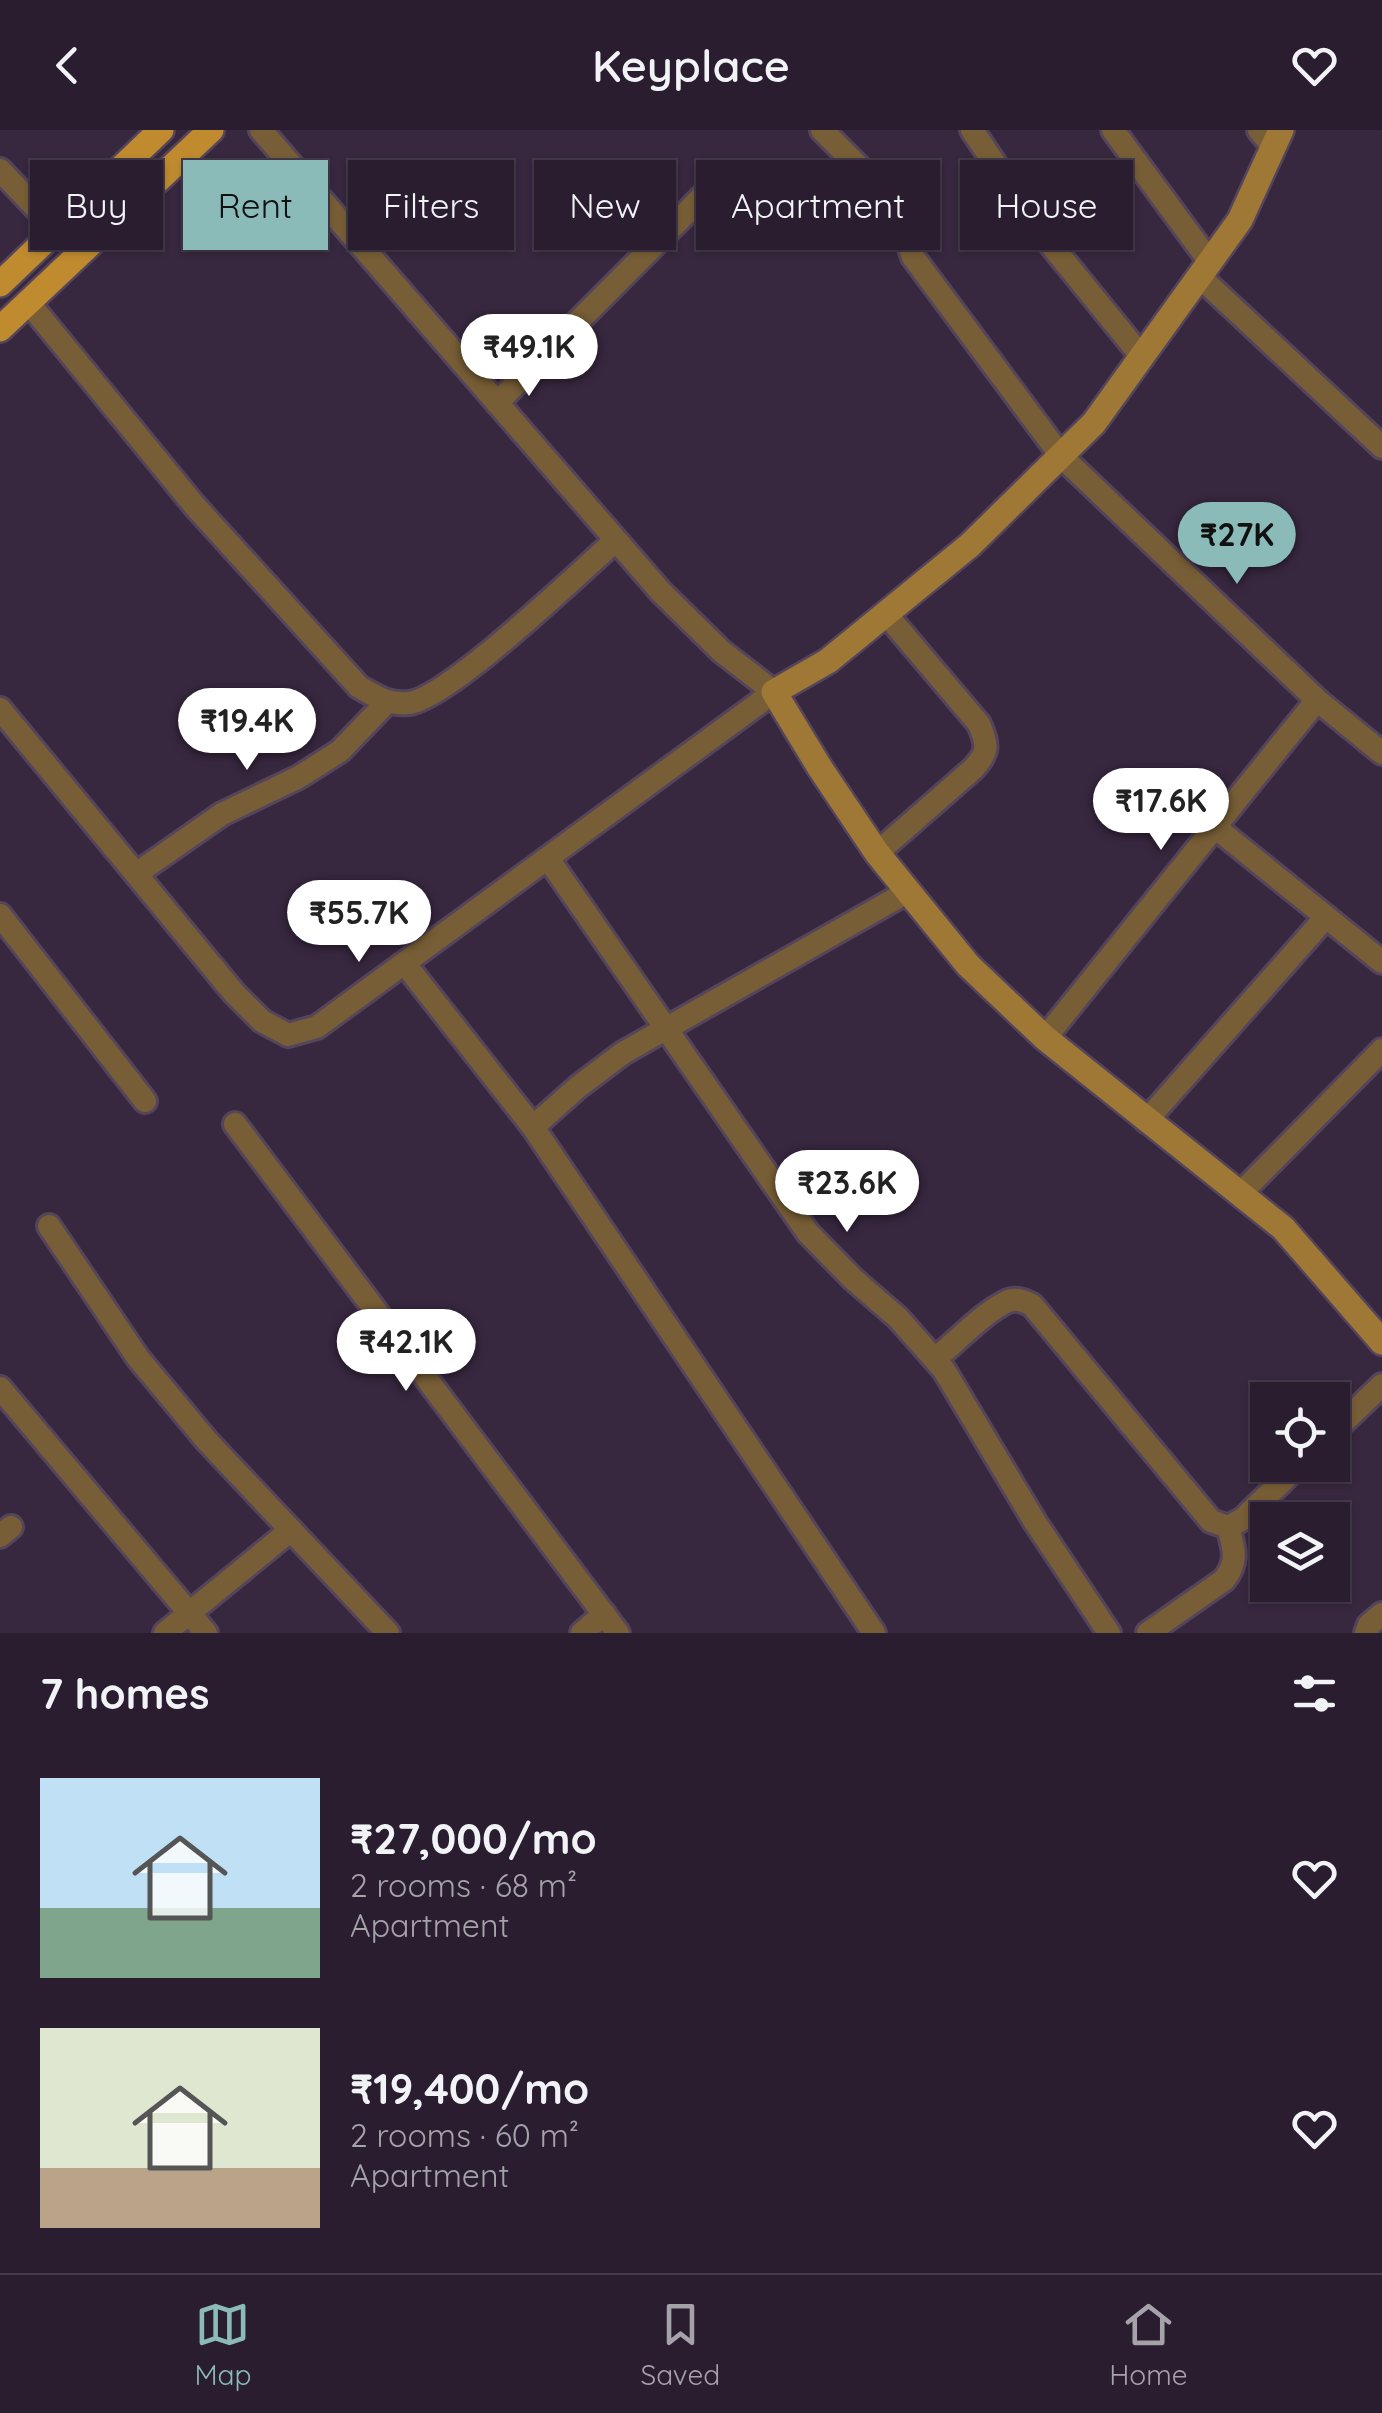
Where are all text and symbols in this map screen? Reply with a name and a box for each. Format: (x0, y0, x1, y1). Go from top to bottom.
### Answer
text: Keyplace (592, 37, 790, 93)
icon: back (40, 38, 95, 93)
icon: heart (1287, 38, 1342, 93)
chip: Buy (30, 160, 163, 250)
chip: Rent (183, 160, 328, 250)
chip: Filters (348, 160, 514, 250)
chip: New (534, 160, 676, 250)
chip: Apartment (696, 160, 940, 250)
chip: House (960, 160, 1133, 250)
pin: ₹49.1K (448, 314, 610, 399)
text: ₹49.1K (483, 326, 575, 366)
pin: ₹27K (1178, 502, 1296, 587)
text: ₹27K (1200, 514, 1274, 554)
pin: ₹19.4K (166, 688, 328, 773)
text: ₹19.4K (200, 700, 294, 740)
pin: ₹17.6K (1080, 768, 1242, 853)
text: ₹17.6K (1115, 780, 1207, 820)
pin: ₹55.7K (278, 880, 440, 965)
text: ₹55.7K (309, 892, 409, 932)
pin: ₹23.6K (766, 1150, 928, 1235)
text: ₹23.6K (797, 1162, 897, 1202)
pin: ₹42.1K (325, 1309, 487, 1394)
text: ₹42.1K (359, 1321, 453, 1361)
map controls (1250, 1382, 1350, 1602)
button: locate (1250, 1382, 1350, 1482)
button: layers (1250, 1502, 1350, 1602)
icon: filters (1287, 1666, 1342, 1721)
text: 7 homes (40, 1667, 209, 1720)
text: ₹27,000/mo (350, 1812, 597, 1865)
icon: home (120, 1818, 240, 1938)
icon: heart (1287, 1851, 1342, 1906)
text: 2 rooms · 68 m² (350, 1865, 577, 1905)
text: Apartment (350, 1905, 509, 1945)
text: ₹19,400/mo (350, 2062, 589, 2115)
icon: home (120, 2068, 240, 2188)
icon: heart (1287, 2101, 1342, 2156)
text: 2 rooms · 60 m² (350, 2115, 579, 2155)
text: Apartment (350, 2155, 509, 2195)
tab: Map (194, 2297, 252, 2392)
tab: Saved (640, 2297, 720, 2392)
tab: Home (1109, 2297, 1188, 2392)

